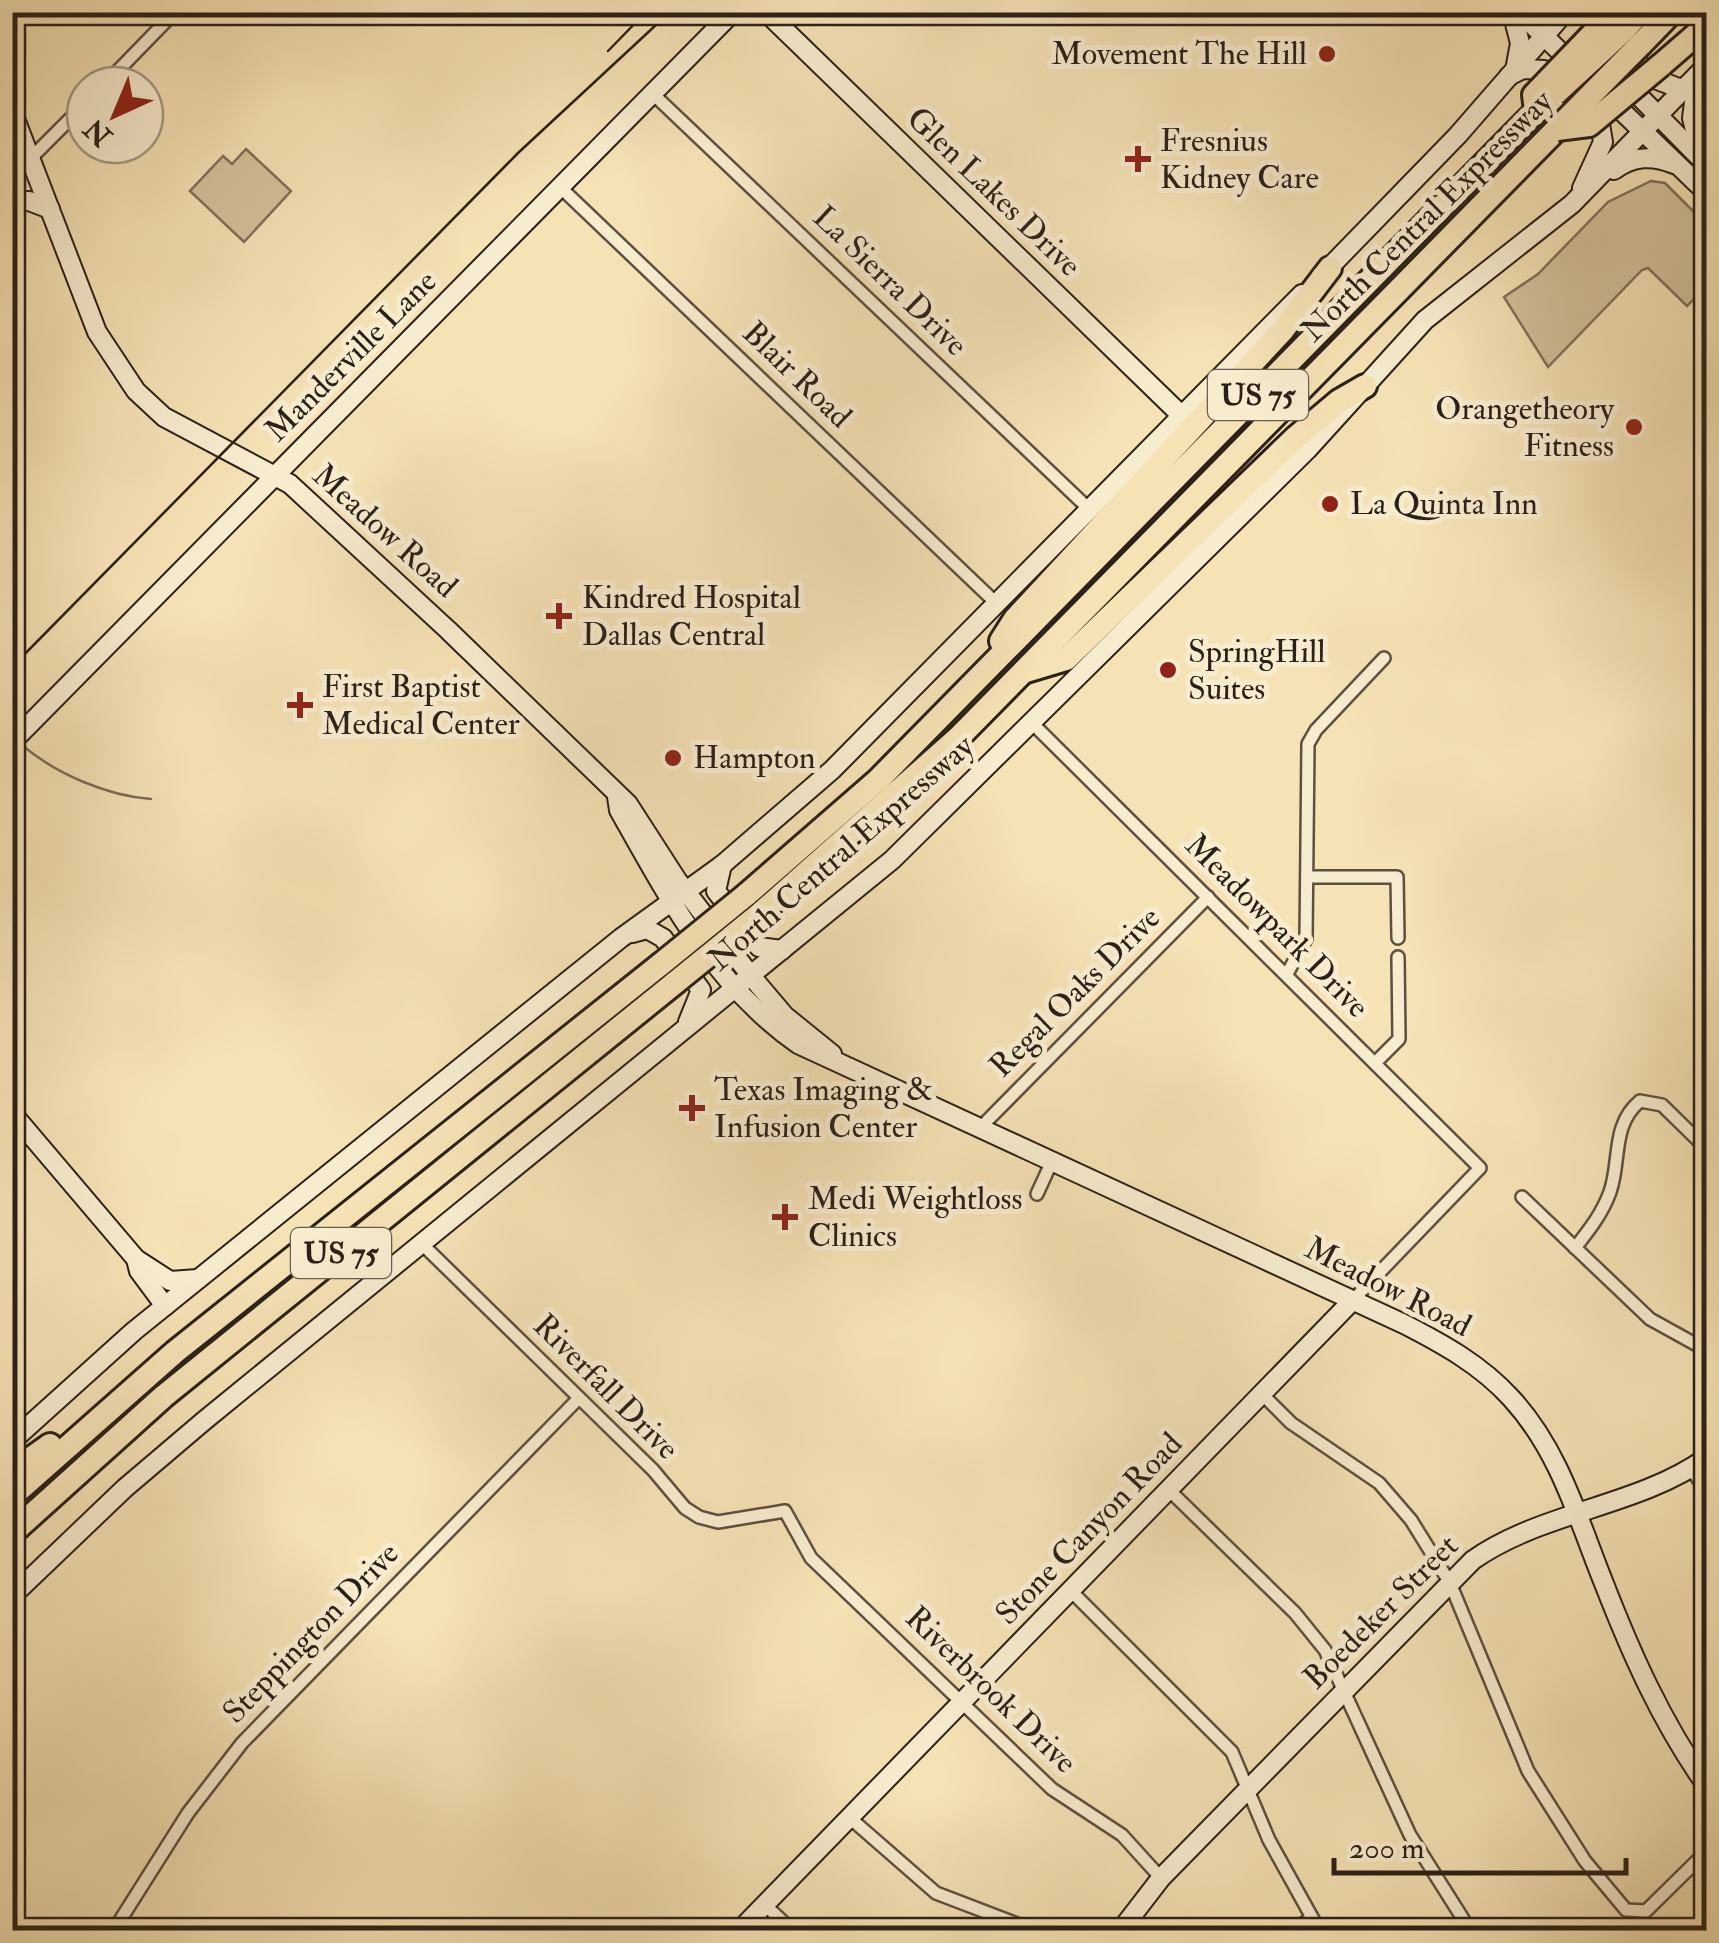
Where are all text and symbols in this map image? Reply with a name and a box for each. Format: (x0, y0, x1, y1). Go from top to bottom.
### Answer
place label: Movement The Hill (1051, 34, 1307, 74)
marker: Movement The Hill (1316, 43, 1338, 65)
north arrow (65, 65, 165, 165)
street label: North Central Expressway (1293, 81, 1562, 350)
street label: Glen Lakes Drive (898, 99, 1090, 285)
text: N (77, 110, 121, 154)
place label: Fresnius Kidney Care (1160, 121, 1319, 198)
marker: Fresnius Kidney Care (1125, 146, 1151, 172)
street label: La Sierra Drive (804, 197, 976, 365)
street label: Manderville Lane (257, 262, 445, 450)
street label: Blair Road (734, 313, 860, 437)
road number: US 75 (1208, 370, 1308, 420)
place label: Orangetheory Fitness (1435, 389, 1615, 466)
marker: Orangetheory Fitness (1623, 416, 1645, 438)
street label: Meadow Road (304, 455, 466, 607)
place label: La Quinta Inn (1350, 484, 1538, 524)
marker: La Quinta Inn (1319, 493, 1341, 515)
place label: Kindred Hospital Dallas Central (582, 578, 801, 655)
marker: Kindred Hospital Dallas Central (546, 603, 572, 629)
place label: SpringHill Suites (1188, 632, 1325, 709)
marker: SpringHill Suites (1157, 659, 1179, 681)
place label: First Baptist Medical Center (322, 667, 520, 744)
marker: First Baptist Medical Center (287, 692, 313, 718)
street label: North Central Expressway (700, 726, 983, 980)
place label: Hampton (693, 738, 815, 778)
marker: Hampton (662, 747, 684, 769)
street label: Meadowpark Drive (1177, 826, 1377, 1026)
street label: Regal Oaks Drive (981, 898, 1169, 1086)
place label: Texas Imaging & Infusion Center (714, 1070, 933, 1147)
marker: Texas Imaging & Infusion Center (679, 1095, 705, 1121)
place label: Medi Weightloss Clinics (808, 1179, 1022, 1256)
marker: Medi Weightloss Clinics (772, 1204, 798, 1230)
road number: US 75 (291, 1228, 391, 1278)
street label: Meadow Road (1298, 1228, 1478, 1346)
street label: Riverfall Drive (525, 1306, 687, 1468)
street label: Stone Canyon Road (987, 1424, 1191, 1634)
street label: Boedeker Street (1295, 1526, 1467, 1698)
street label: Steppington Drive (214, 1534, 408, 1732)
street label: Riverbrook Drive (897, 1598, 1085, 1782)
scale bar (1334, 1813, 1626, 1875)
text: 200 m (1349, 1830, 1425, 1867)

